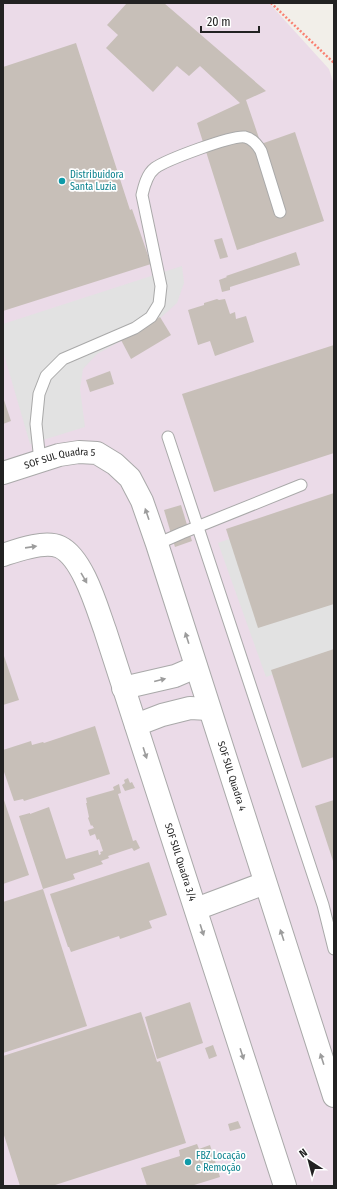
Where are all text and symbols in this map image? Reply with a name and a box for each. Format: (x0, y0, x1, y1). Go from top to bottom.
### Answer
scale bar (201, 8, 259, 34)
text: 20 m (207, 15, 231, 29)
place label: Distribuidora Santa Luzia (70, 169, 124, 193)
marker: Distribuidora Santa Luzia (57, 176, 67, 186)
street label: SOF SUL Quadra 5 (23, 446, 96, 472)
one-way arrow (143, 508, 149, 520)
one-way arrow (25, 544, 37, 550)
one-way arrow (81, 572, 88, 583)
one-way arrow (184, 632, 190, 644)
one-way arrow (155, 677, 167, 683)
street label: SOF SUL Quadra 4 (215, 740, 248, 813)
one-way arrow (142, 748, 148, 760)
street label: SOF SUL Quadra 3/4 (162, 822, 198, 903)
one-way arrow (200, 924, 206, 936)
one-way arrow (279, 929, 285, 941)
one-way arrow (240, 1048, 246, 1060)
one-way arrow (319, 1052, 325, 1064)
north arrow (289, 1141, 329, 1181)
text: N (297, 1146, 310, 1161)
place label: FBZ Locação e Remoção (196, 1150, 246, 1174)
marker: FBZ Locação e Remoção (183, 1157, 193, 1167)

